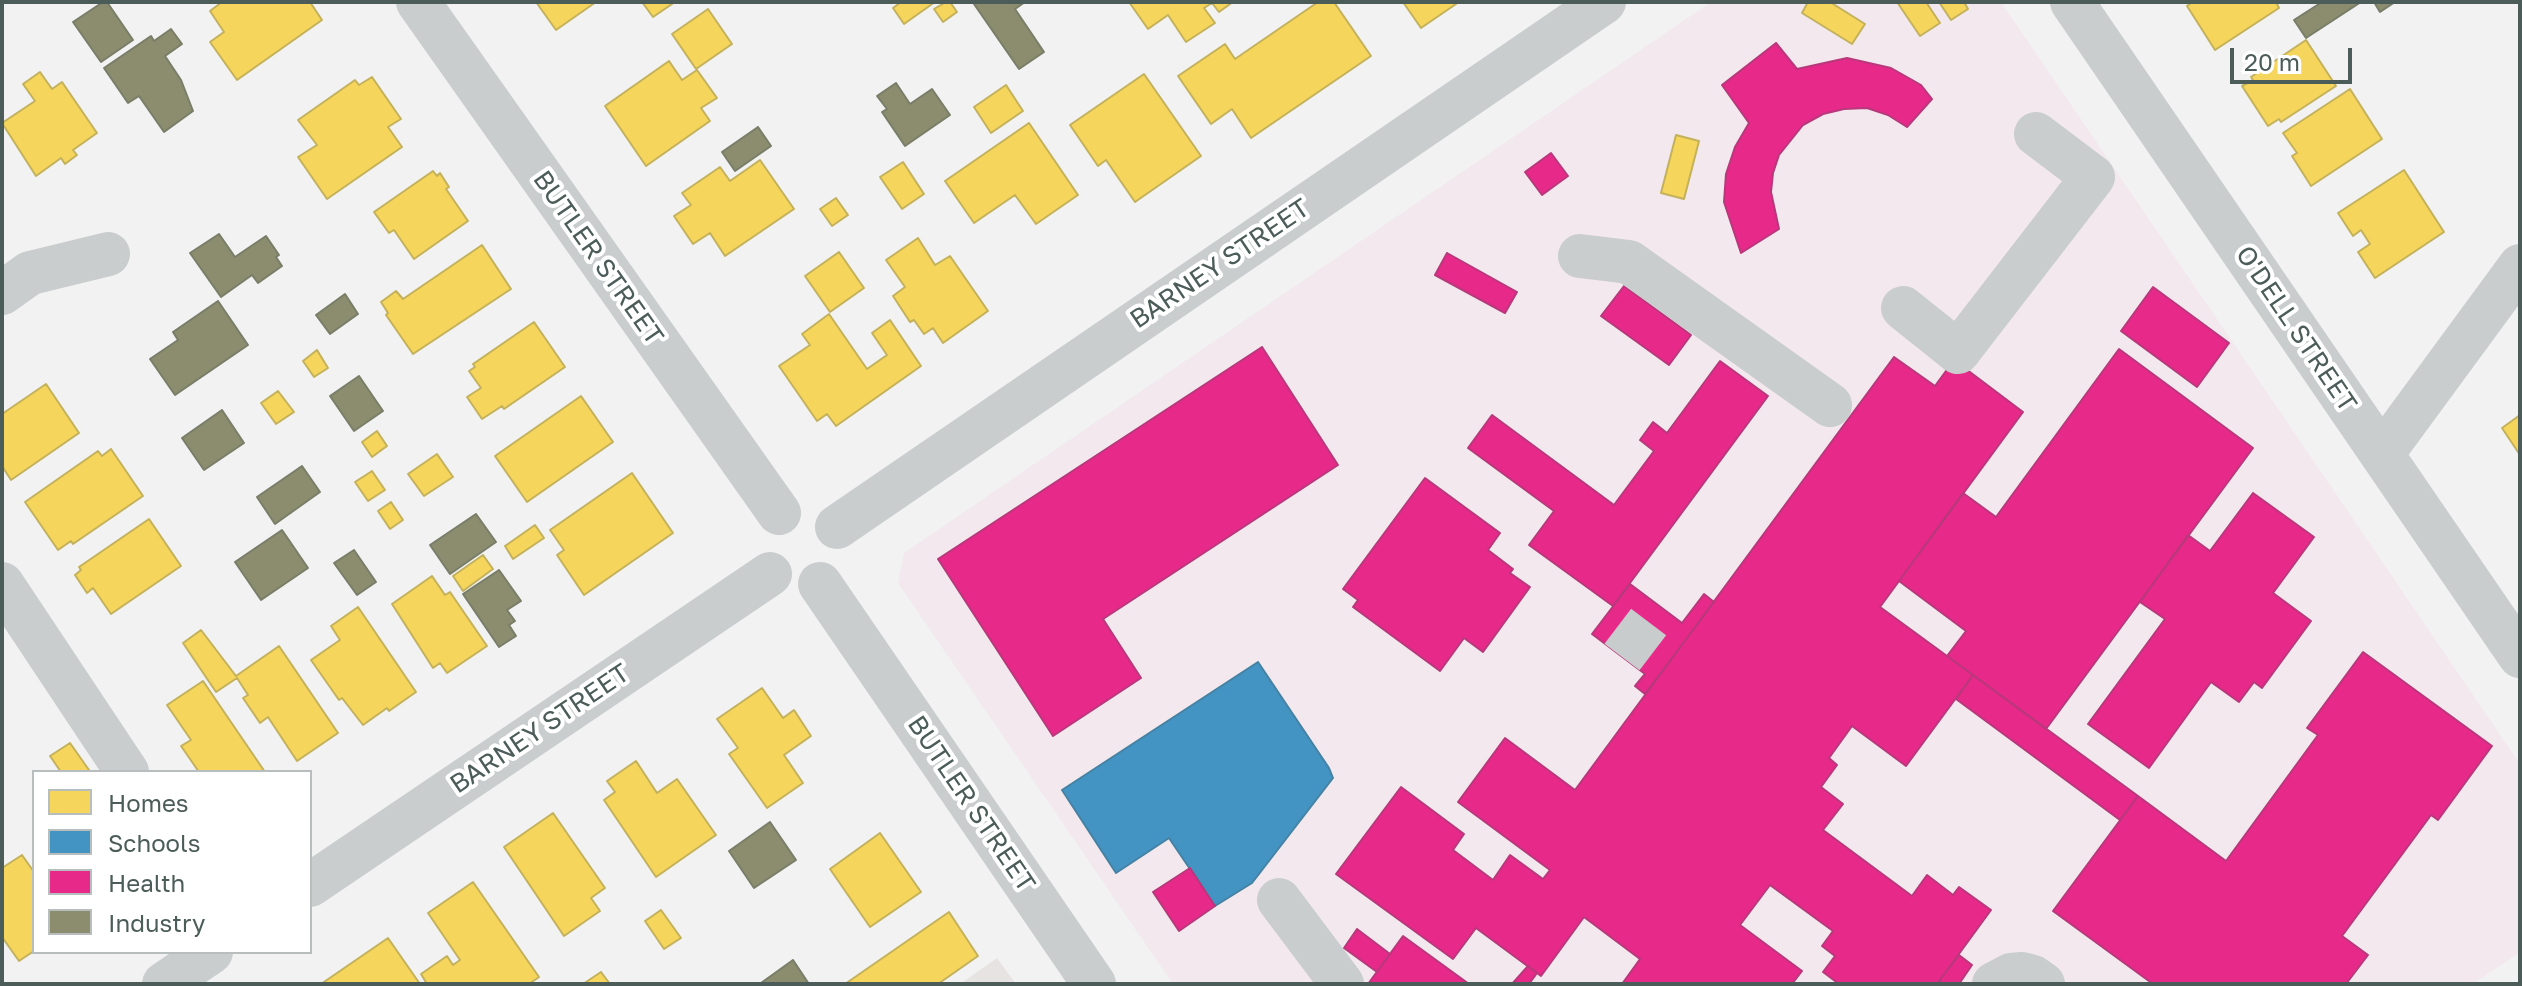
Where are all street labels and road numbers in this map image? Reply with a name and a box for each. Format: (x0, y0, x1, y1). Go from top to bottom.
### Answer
street label: BUTLER STREET (526, 165, 670, 351)
street label: BARNEY STREET (1125, 193, 1315, 335)
street label: O'DELL STREET (2229, 240, 2363, 418)
street label: BARNEY STREET (445, 658, 635, 800)
street label: BUTLER STREET (901, 710, 1041, 898)

